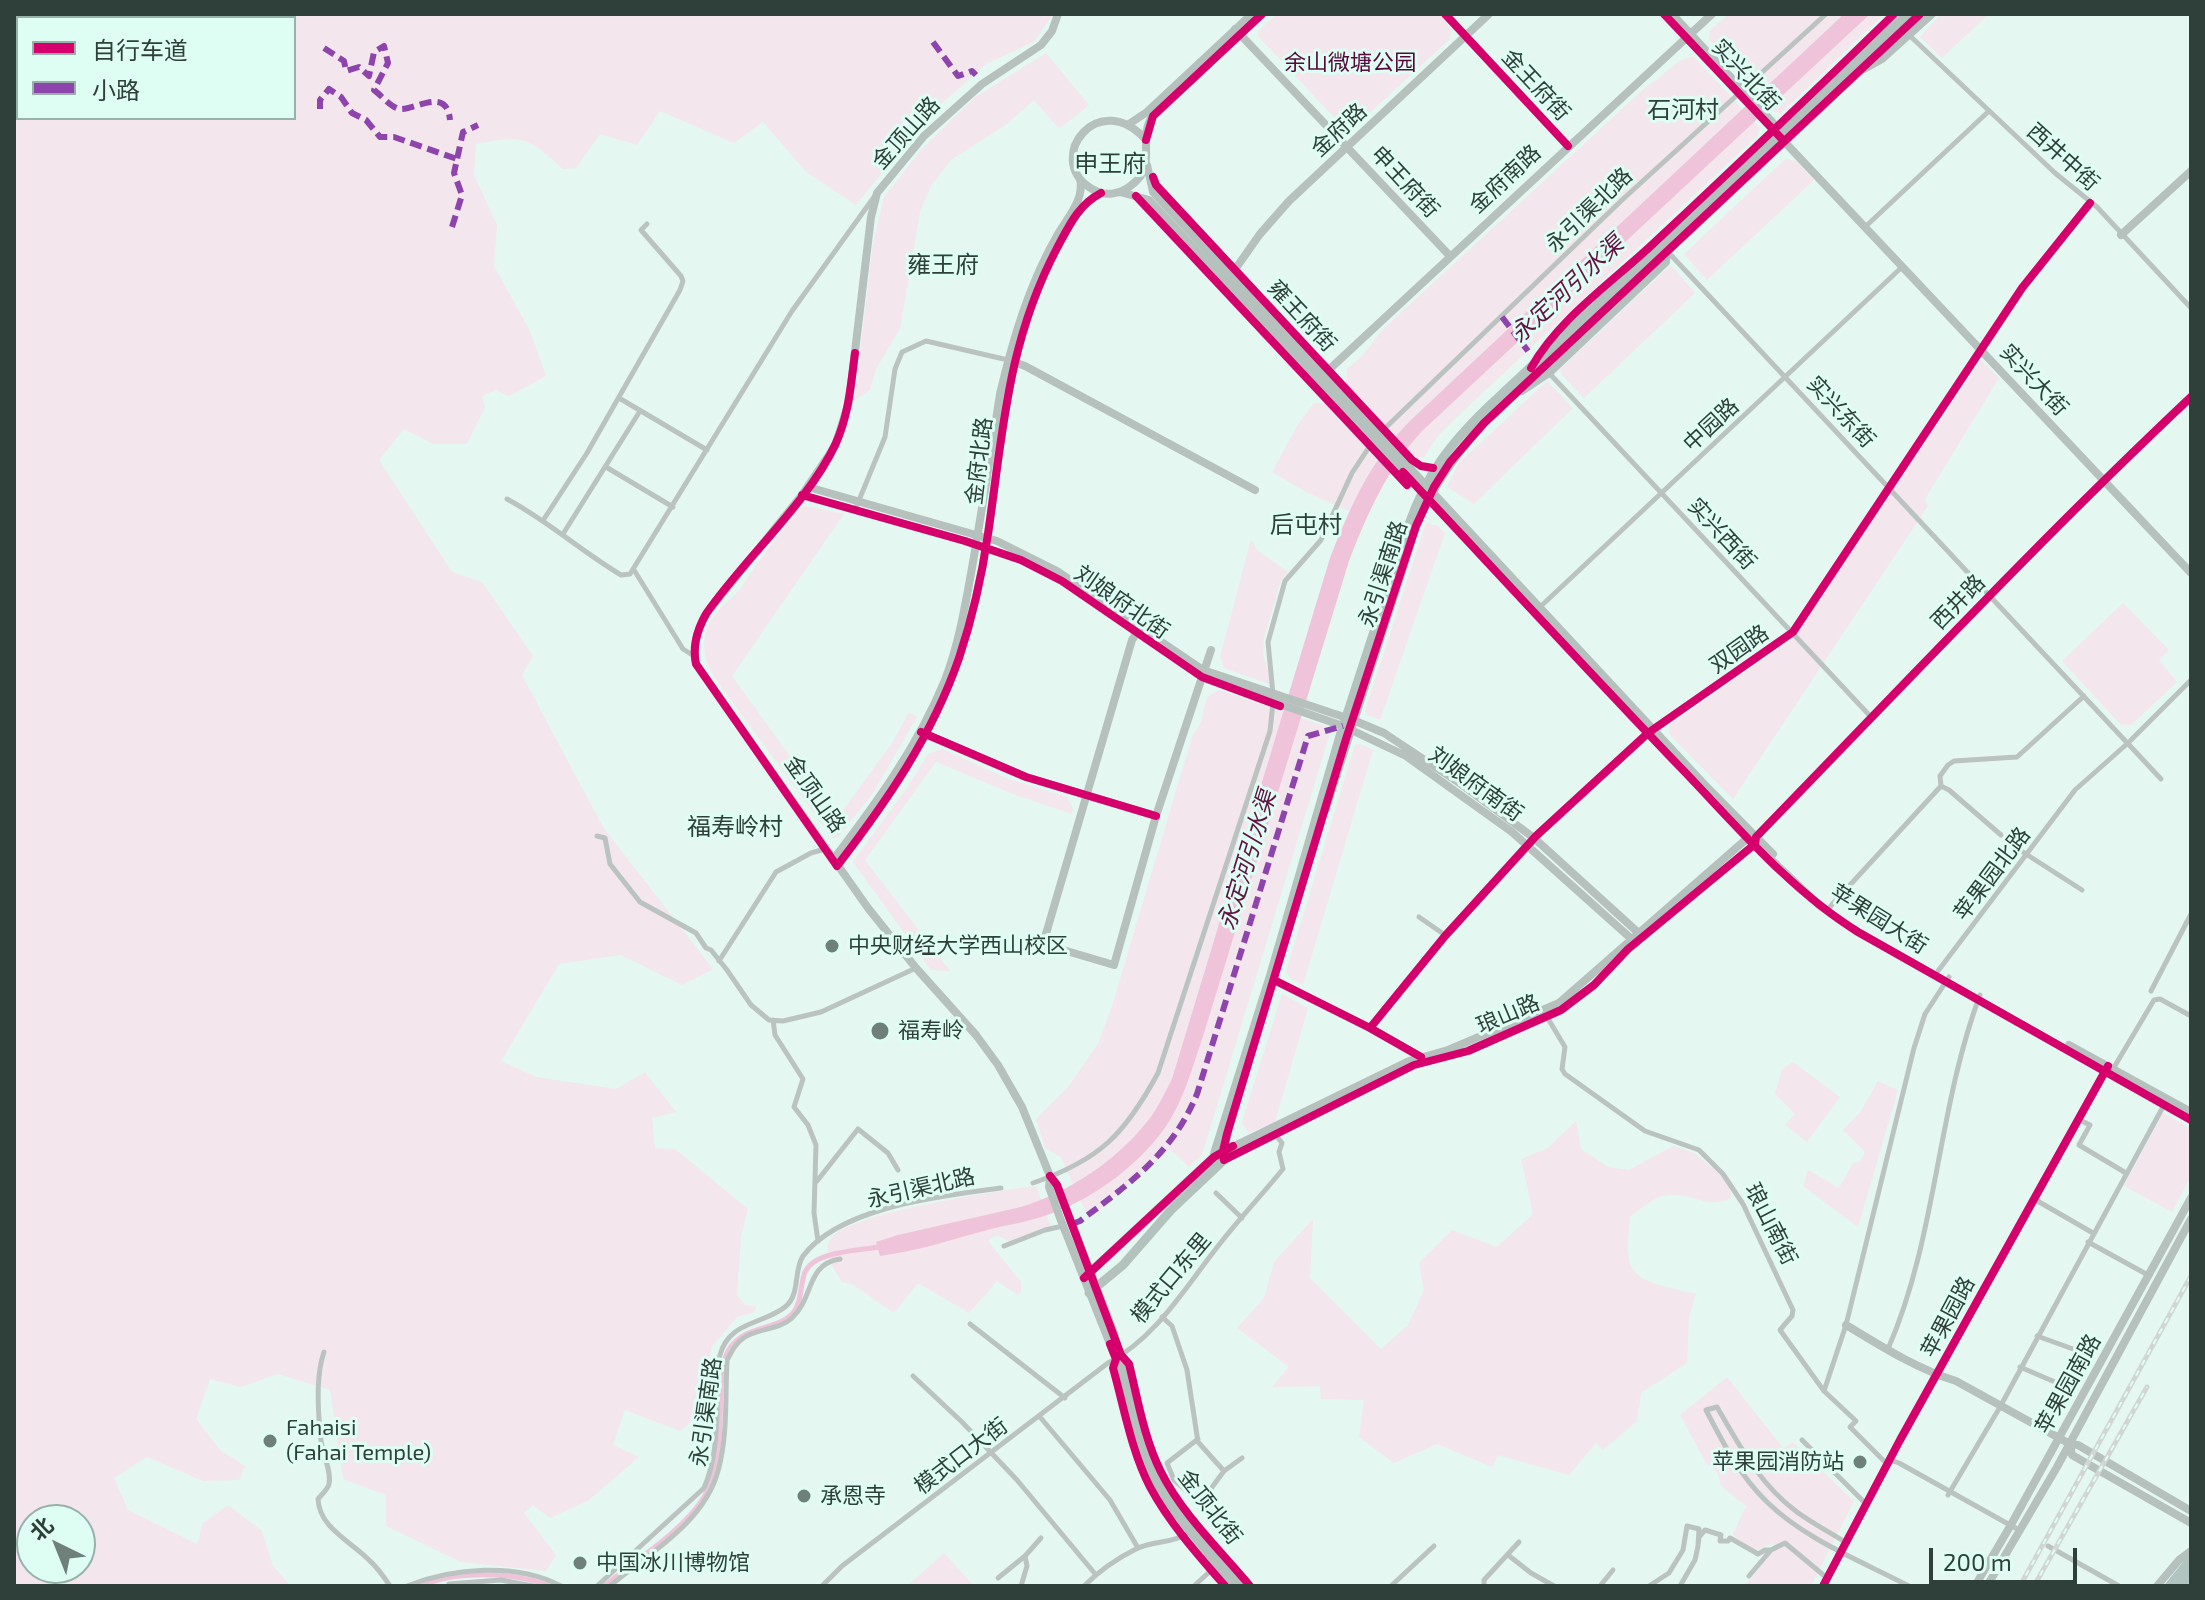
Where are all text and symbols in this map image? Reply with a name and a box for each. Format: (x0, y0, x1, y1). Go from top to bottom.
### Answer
legend (16, 16, 296, 120)
street label: 实兴北街 (1706, 34, 1786, 116)
text: 自行车道 (92, 35, 188, 64)
street label: 金王府街 (1496, 44, 1576, 126)
park label: 余山微塘公园 (1284, 50, 1416, 76)
text: 小路 (92, 75, 140, 104)
street label: 金顶山路 (867, 91, 945, 175)
district label: 石河村 (1647, 96, 1719, 124)
street label: 金府路 (1306, 98, 1372, 162)
street label: 西井中街 (2021, 118, 2105, 196)
street label: 金府南路 (1464, 139, 1546, 219)
street label: 申王府街 (1365, 141, 1445, 223)
district label: 申王府 (1074, 150, 1146, 178)
street label: 永引渠北路 (1540, 162, 1638, 258)
water label: 永定河引水渠 (1505, 229, 1629, 349)
district label: 雍王府 (907, 251, 979, 279)
street label: 雍王府街 (1262, 275, 1342, 357)
street label: 实兴大街 (1994, 339, 2074, 421)
street label: 实兴东街 (1801, 371, 1881, 453)
street label: 中园路 (1678, 393, 1744, 457)
street label: 金府北路 (961, 416, 997, 506)
street label: 实兴西街 (1682, 493, 1762, 575)
district label: 后屯村 (1270, 511, 1342, 539)
street label: 永引渠南路 (1353, 518, 1413, 630)
street label: 刘娘府北街 (1069, 560, 1175, 644)
street label: 西井路 (1926, 569, 1990, 635)
street label: 双园路 (1704, 619, 1774, 679)
street label: 刘娘府南街 (1424, 741, 1528, 827)
street label: 金顶山路 (779, 750, 851, 838)
water label: 永定河引水渠 (1212, 787, 1282, 933)
district label: 福寿岭村 (687, 813, 783, 841)
street label: 苹果园北路 (1948, 822, 2036, 926)
street label: 苹果园大街 (1825, 879, 1933, 959)
place label: 中央财经大学西山校区 (848, 933, 1068, 959)
marker: 中央财经大学西山校区 (823, 937, 841, 955)
street label: 琅山路 (1472, 989, 1544, 1039)
place label: 福寿岭 (898, 1018, 964, 1044)
marker: 福寿岭 (869, 1020, 891, 1042)
street label: 永引渠北路 (864, 1163, 978, 1213)
street label: 琅山南街 (1739, 1179, 1803, 1269)
street label: 模式口东里 (1126, 1227, 1216, 1329)
street label: 苹果园路 (1916, 1272, 1980, 1362)
street label: 苹果园南路 (2030, 1329, 2106, 1439)
street label: 永引渠南路 (685, 1356, 727, 1468)
street label: 模式口大街 (909, 1412, 1013, 1500)
place label: Fahaisi (Fahai Temple) (286, 1415, 431, 1466)
marker: Fahaisi (Fahai Temple) (261, 1432, 279, 1450)
place label: 苹果园消防站 (1712, 1449, 1844, 1475)
marker: 苹果园消防站 (1851, 1453, 1869, 1471)
street label: 金顶北街 (1173, 1464, 1247, 1550)
place label: 承恩寺 (820, 1483, 886, 1509)
marker: 承恩寺 (795, 1487, 813, 1505)
north arrow (16, 1504, 96, 1584)
text: 北 (24, 1511, 58, 1545)
scale bar (1933, 1532, 2081, 1582)
text: 200 m (1943, 1547, 2012, 1576)
place label: 中国冰川博物馆 (596, 1550, 750, 1576)
marker: 中国冰川博物馆 (571, 1554, 589, 1572)

